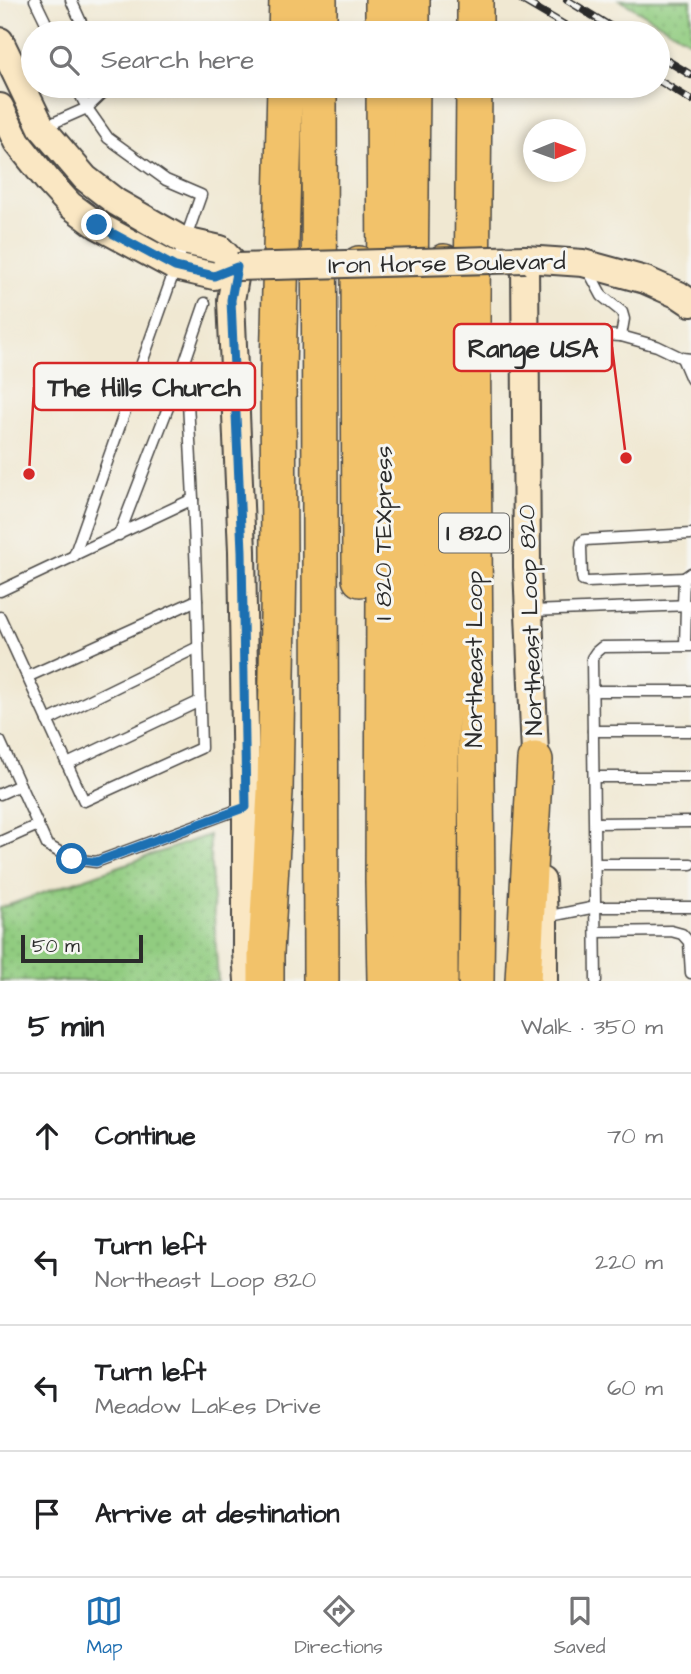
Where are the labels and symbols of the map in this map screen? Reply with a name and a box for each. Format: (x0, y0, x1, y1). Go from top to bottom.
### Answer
north arrow (523, 119, 586, 182)
route end (81, 209, 112, 240)
street label: Iron Horse Boulevard (328, 245, 566, 283)
callout: Range USA (454, 324, 612, 371)
text: Range USA (468, 331, 599, 370)
callout: The Hills Church (34, 363, 255, 410)
text: The Hills Church (46, 370, 242, 406)
street label: I 820 TEXpress (367, 446, 401, 620)
street label: Northeast Loop 820 (510, 504, 552, 736)
road number: I 820 (439, 513, 509, 552)
street label: Northeast Loop (458, 571, 492, 747)
route start (56, 843, 87, 874)
scale bar (21, 932, 144, 964)

